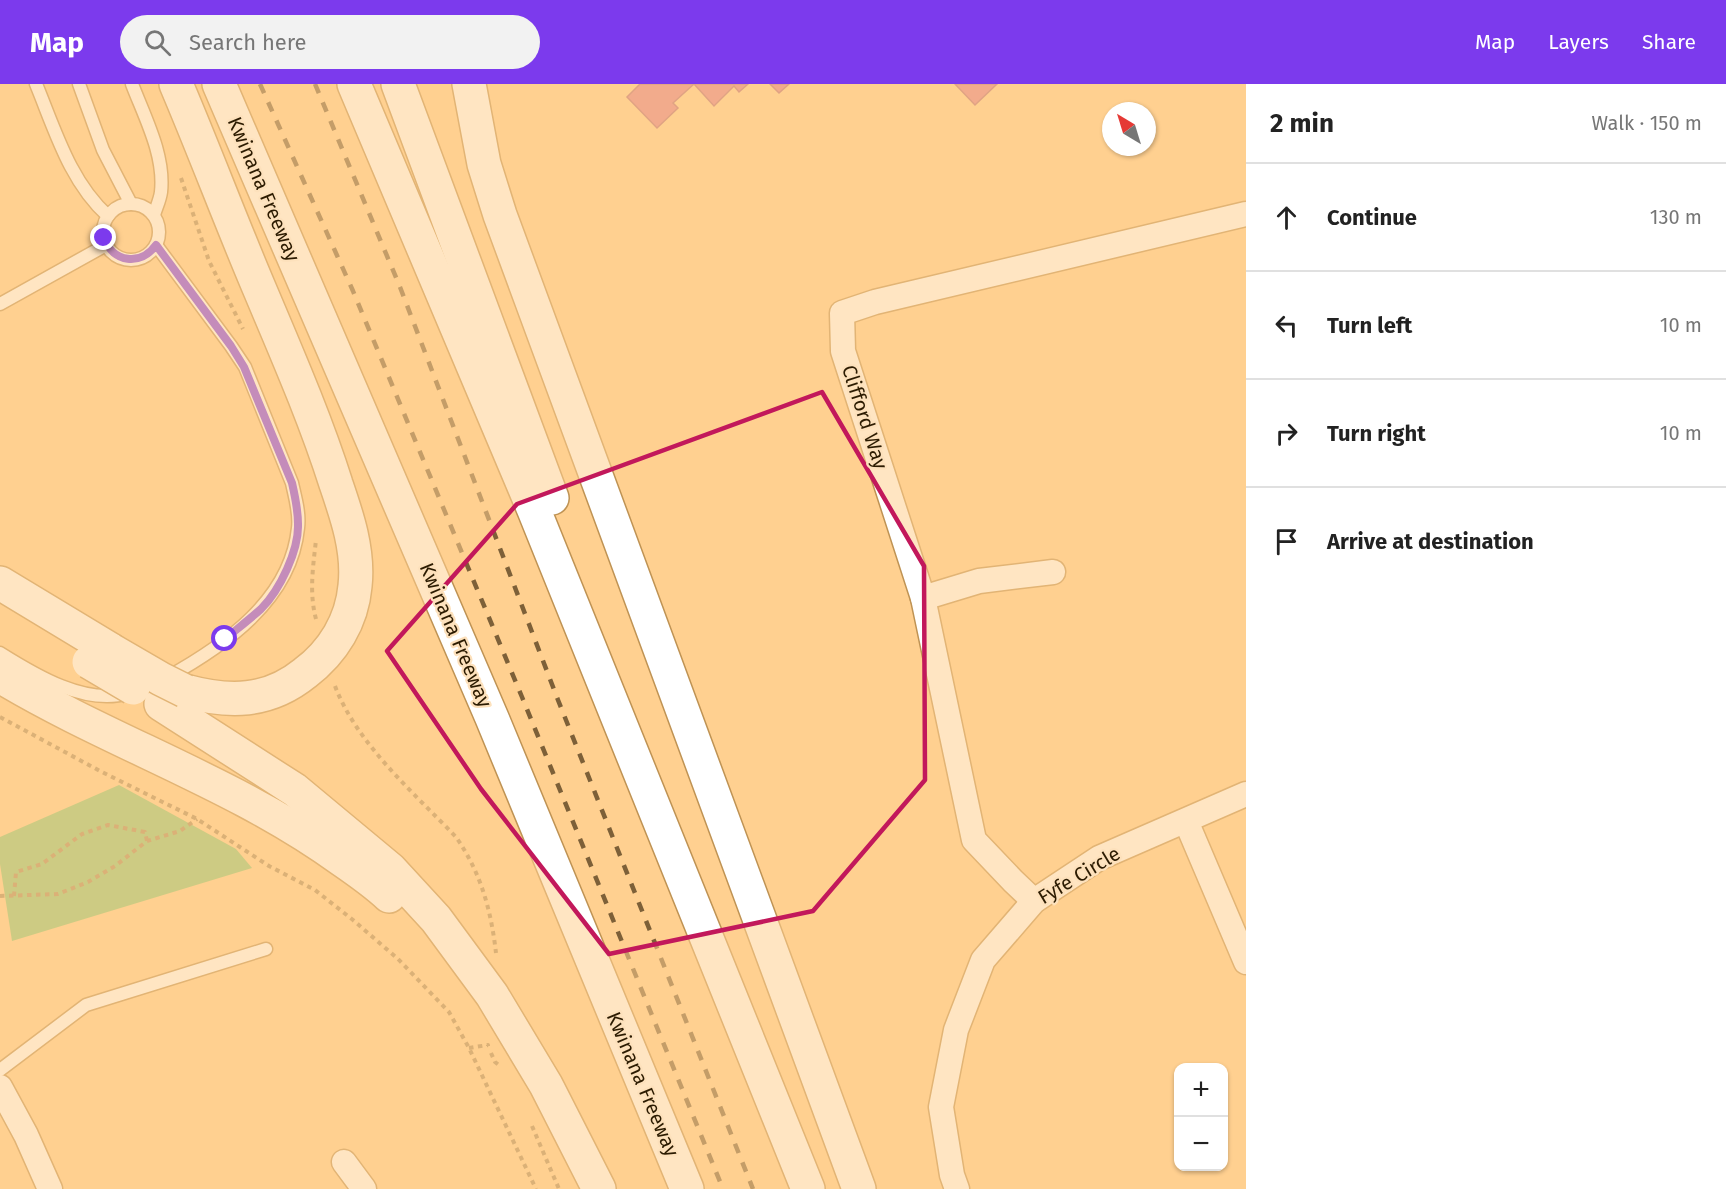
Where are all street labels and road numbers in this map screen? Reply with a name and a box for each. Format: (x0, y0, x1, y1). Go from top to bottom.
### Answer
street label: Kwinana Freeway (223, 113, 305, 265)
street label: Clifford Way (837, 362, 893, 472)
street label: Kwinana Freeway (415, 559, 497, 711)
street label: Fyfe Circle (1033, 841, 1125, 909)
street label: Kwinana Freeway (602, 1008, 684, 1160)

